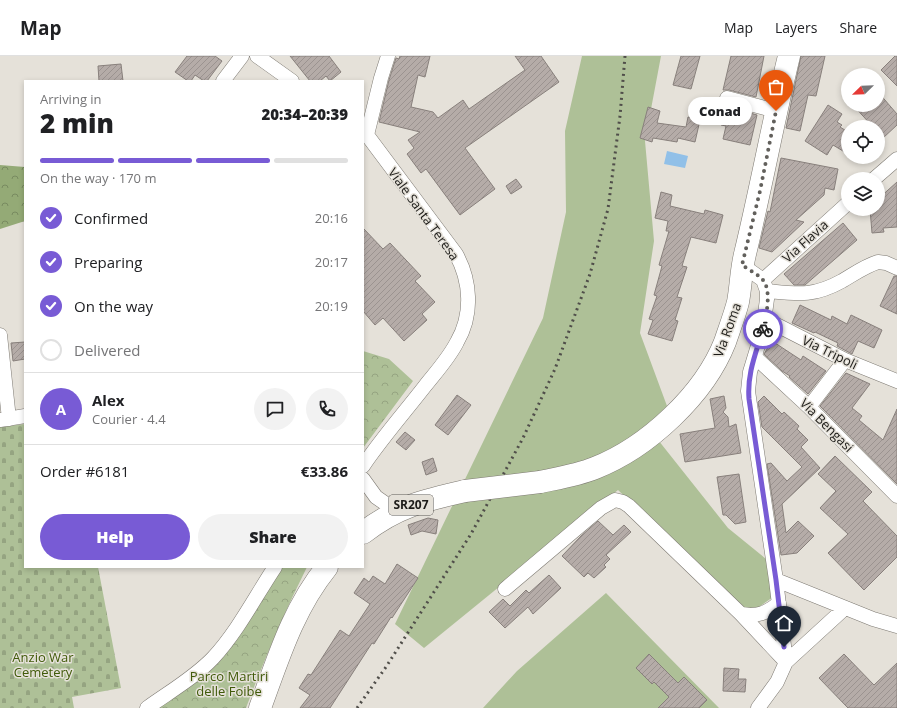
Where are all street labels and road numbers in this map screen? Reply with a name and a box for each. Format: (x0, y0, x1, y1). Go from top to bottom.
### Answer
street label: Viale Santa Teresa (384, 164, 464, 264)
street label: Via Flavia (778, 216, 832, 266)
street label: Via Roma (709, 300, 745, 360)
street label: Via Tripoli (799, 331, 861, 373)
street label: Via Bengasi (796, 394, 858, 456)
road number: SR207 (389, 495, 433, 515)

